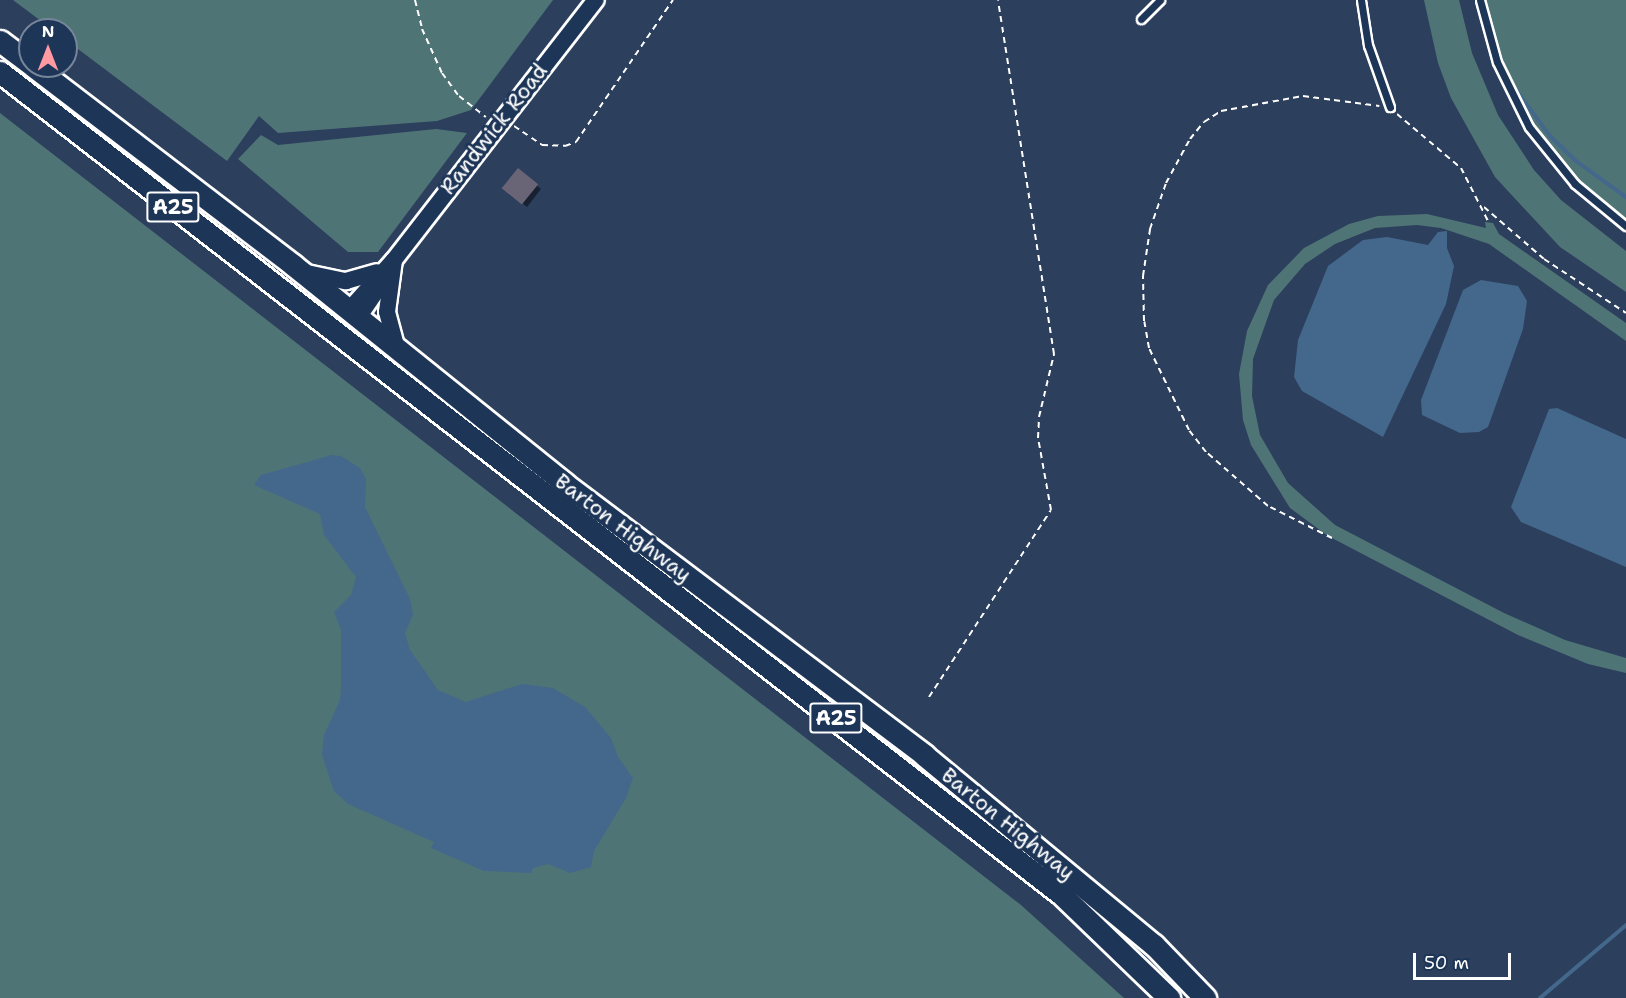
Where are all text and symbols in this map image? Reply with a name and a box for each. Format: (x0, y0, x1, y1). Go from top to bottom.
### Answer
north arrow (18, 18, 78, 78)
text: N (42, 21, 54, 42)
street label: Randwick Road (435, 59, 553, 199)
road number: A25 (146, 190, 200, 224)
street label: Barton Highway (550, 469, 696, 587)
road number: A25 (809, 701, 863, 735)
street label: Barton Highway (936, 763, 1080, 885)
scale bar (1416, 941, 1514, 979)
text: 50 m (1424, 951, 1469, 975)

